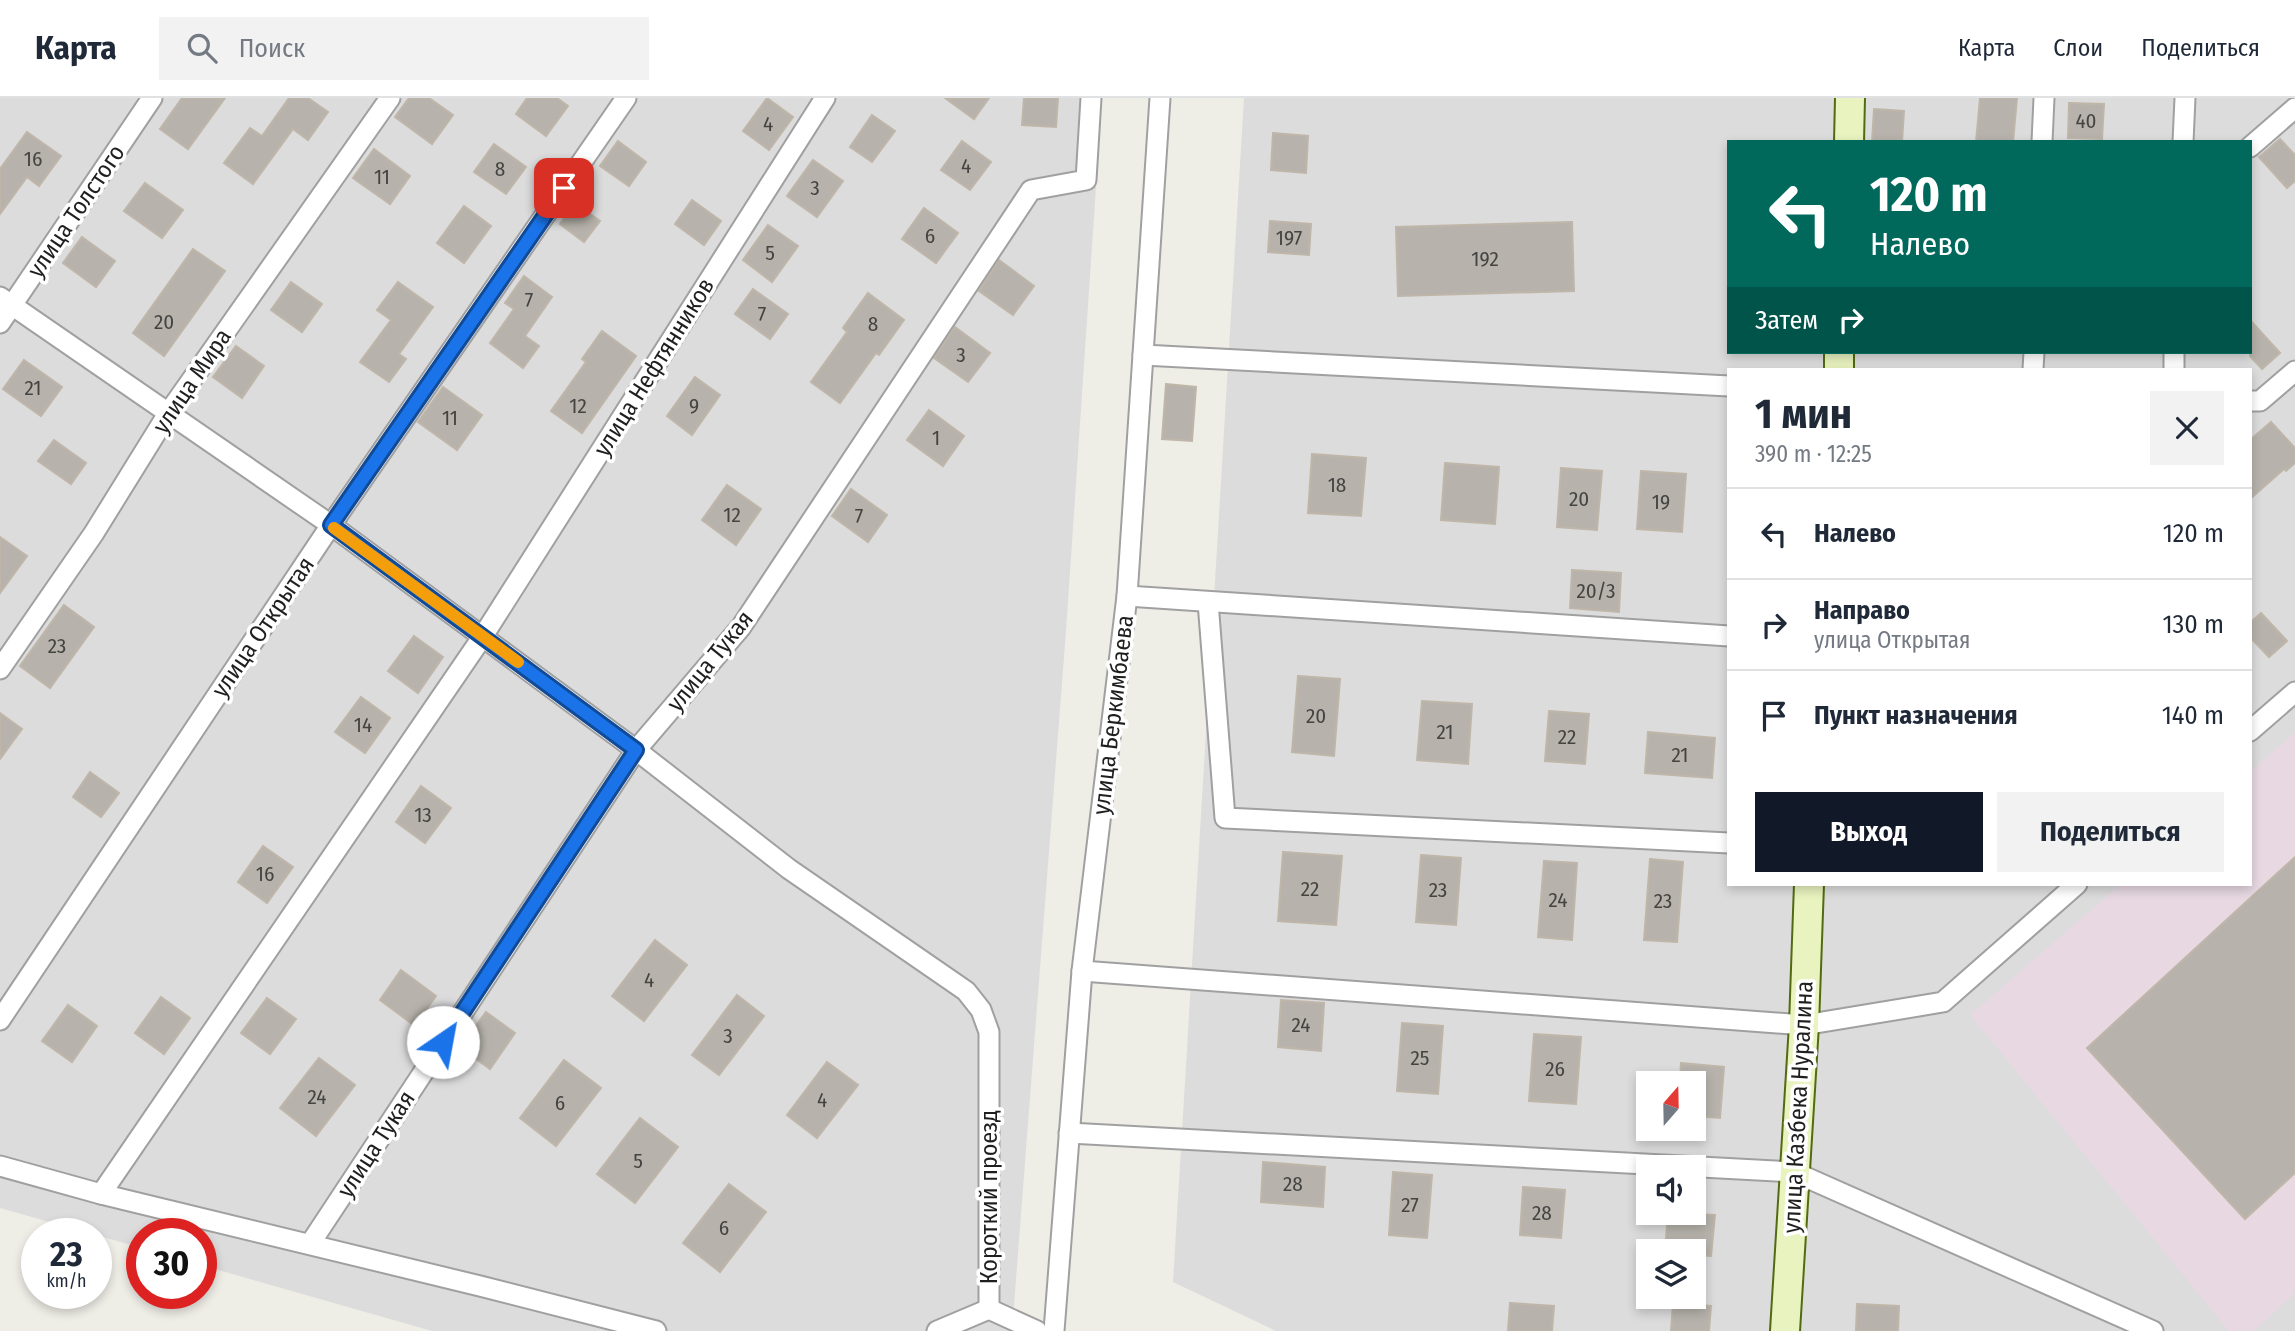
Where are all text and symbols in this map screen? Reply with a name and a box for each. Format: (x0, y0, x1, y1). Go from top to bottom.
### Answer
search box (159, 17, 649, 80)
text: Карта (35, 28, 117, 68)
icon: search (183, 29, 221, 67)
text: Поиск (239, 33, 305, 64)
text: Карта (1958, 34, 2015, 62)
text: Слои (2053, 34, 2103, 62)
text: Поделиться (2141, 34, 2260, 62)
house number: 40 (2075, 108, 2097, 134)
house number: 4 (763, 111, 773, 137)
street label: улица Толстого (21, 139, 131, 283)
house number: 16 (24, 146, 42, 172)
house number: 4 (961, 153, 971, 179)
house number: 8 (495, 156, 505, 182)
pin (534, 158, 594, 218)
house number: 11 (374, 164, 390, 190)
text: 120 m (1870, 165, 1988, 224)
icon: left (1755, 168, 1846, 259)
icon: arrive (545, 169, 583, 207)
house number: 3 (810, 175, 820, 201)
house number: 6 (925, 223, 935, 249)
house number: 197 (1276, 225, 1302, 251)
text: Налево (1870, 225, 1970, 263)
house number: 5 (765, 240, 775, 266)
house number: 192 (1471, 246, 1499, 272)
street label: улица Нефтянников (588, 273, 720, 461)
house number: 7 (525, 287, 533, 313)
house number: 7 (758, 301, 766, 327)
icon: right (1832, 301, 1870, 339)
text: Затем (1755, 305, 1818, 336)
house number: 20 (154, 309, 174, 335)
house number: 8 (868, 311, 878, 337)
street label: улица Мира (147, 323, 237, 439)
house number: 3 (956, 342, 966, 368)
house number: 21 (25, 375, 42, 401)
text: 1 мин (1755, 389, 1852, 439)
button: close (2150, 391, 2224, 465)
house number: 12 (569, 393, 587, 419)
house number: 9 (689, 393, 699, 419)
house number: 11 (442, 405, 458, 431)
house number: 1 (932, 425, 940, 451)
text: 390 m · 12:25 (1755, 440, 1872, 468)
house number: 18 (1328, 472, 1346, 498)
house number: 20 (1569, 486, 1589, 512)
house number: 19 (1652, 489, 1670, 515)
house number: 12 (723, 502, 741, 528)
house number: 7 (855, 503, 863, 529)
icon: left (1755, 515, 1793, 553)
text: Налево (1814, 518, 1896, 549)
text: 120 m (2163, 518, 2224, 549)
street label: улица Открытая (206, 552, 320, 702)
house number: 20/3 (1577, 578, 1615, 604)
text: Направо (1814, 595, 1910, 626)
street label: улица Тукая (661, 605, 759, 717)
icon: right (1755, 606, 1793, 644)
text: 130 m (2162, 609, 2224, 640)
street label: улица Беркимбаева (1087, 613, 1139, 817)
text: улица Открытая (1814, 626, 1970, 654)
house number: 23 (48, 633, 66, 659)
icon: arrive (1755, 697, 1793, 735)
text: Пункт назначения (1814, 700, 2018, 731)
text: 140 m (2162, 700, 2224, 731)
house number: 20 (1306, 703, 1326, 729)
house number: 14 (354, 712, 372, 738)
house number: 21 (1437, 719, 1454, 745)
house number: 22 (1558, 724, 1576, 750)
house number: 21 (1672, 742, 1689, 768)
button: Выход (1755, 792, 1983, 872)
button: Поделиться (1997, 792, 2224, 872)
house number: 13 (414, 802, 432, 828)
house number: 16 (256, 861, 274, 887)
house number: 22 (1301, 876, 1319, 902)
house number: 23 (1429, 877, 1447, 903)
house number: 24 (1548, 887, 1568, 913)
house number: 23 (1654, 888, 1672, 914)
house number: 4 (644, 967, 654, 993)
street label: улица Казбека Нуралина (1777, 980, 1819, 1234)
position arrow (406, 1005, 480, 1079)
house number: 24 (1291, 1012, 1311, 1038)
house number: 3 (723, 1023, 733, 1049)
house number: 25 (1411, 1045, 1429, 1071)
house number: 26 (1545, 1056, 1565, 1082)
north arrow (1636, 1071, 1706, 1141)
map controls (1636, 1071, 1706, 1309)
house number: 24 (307, 1084, 327, 1110)
street label: улица Тукая (331, 1086, 421, 1202)
house number: 4 (817, 1087, 827, 1113)
house number: 6 (555, 1090, 565, 1116)
street label: Короткий проезд (975, 1110, 1003, 1284)
house number: 5 (633, 1148, 643, 1174)
button: sound (1636, 1155, 1706, 1225)
house number: 28 (1283, 1171, 1303, 1197)
house number: 27 (1401, 1192, 1419, 1218)
house number: 28 (1532, 1200, 1552, 1226)
house number: 6 (719, 1215, 729, 1241)
speed limit sign: 30 (126, 1218, 217, 1309)
text: 23 (50, 1233, 83, 1275)
button: layers (1636, 1239, 1706, 1309)
text: km/h (46, 1270, 87, 1292)

